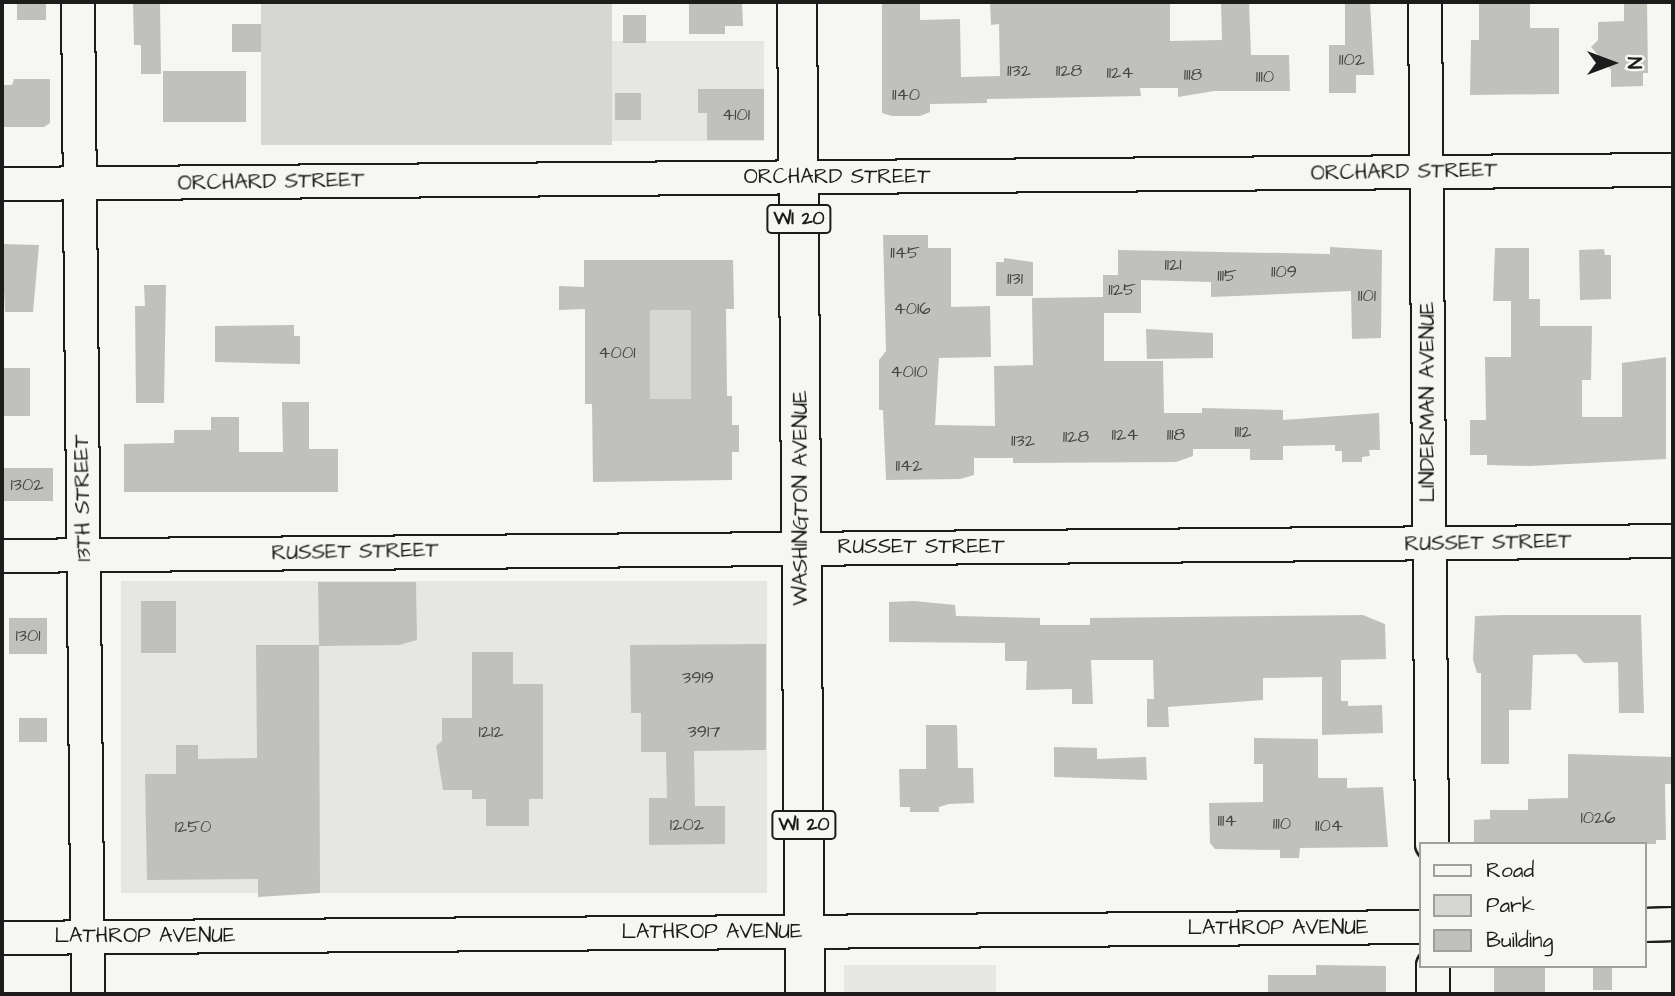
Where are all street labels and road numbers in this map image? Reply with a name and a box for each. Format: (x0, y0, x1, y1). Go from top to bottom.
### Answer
street label: ORCHARD STREET (1311, 158, 1497, 186)
street label: ORCHARD STREET (744, 164, 930, 190)
street label: ORCHARD STREET (178, 168, 364, 196)
road number: WI 20 (766, 204, 832, 234)
street label: LINDERMAN AVENUE (1415, 302, 1441, 502)
street label: WASHINGTON AVENUE (788, 390, 814, 606)
street label: 13TH STREET (69, 434, 97, 562)
street label: RUSSET STREET (1404, 529, 1572, 557)
street label: RUSSET STREET (837, 534, 1005, 560)
street label: RUSSET STREET (271, 538, 439, 566)
road number: WI 20 (771, 810, 837, 840)
street label: LATHROP AVENUE (1187, 915, 1369, 941)
street label: LATHROP AVENUE (621, 919, 803, 945)
street label: LATHROP AVENUE (54, 923, 236, 949)

